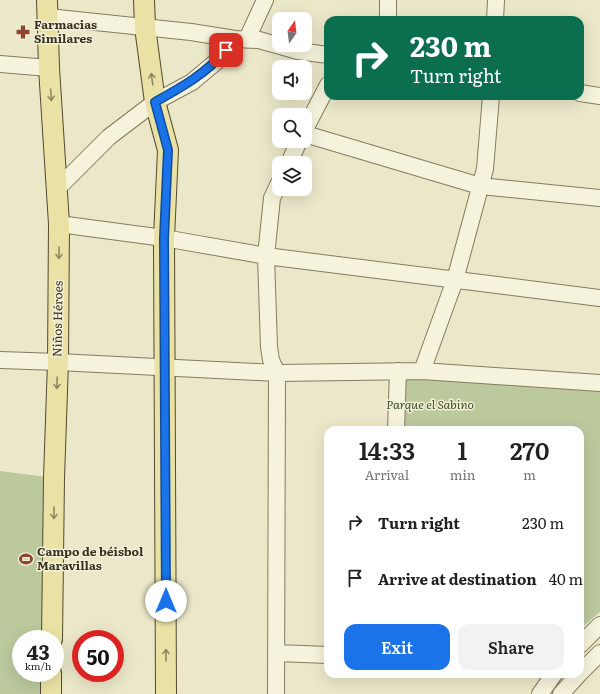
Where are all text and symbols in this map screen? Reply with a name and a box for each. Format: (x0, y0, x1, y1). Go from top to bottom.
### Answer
north arrow (272, 12, 312, 52)
map controls (272, 12, 312, 196)
place label: Farmacias Similares (34, 15, 97, 47)
pharmacy icon: Farmacias Similares (15, 24, 31, 40)
text: 230 m (410, 24, 491, 66)
icon: right (344, 32, 396, 84)
pin (209, 33, 243, 67)
icon: arrive (215, 39, 237, 61)
button: sound (272, 60, 312, 100)
text: Turn right (410, 62, 501, 89)
one-way arrow (148, 73, 156, 86)
one-way arrow (47, 88, 54, 101)
button: search (272, 108, 312, 148)
button: layers (272, 156, 312, 196)
one-way arrow (55, 246, 63, 259)
street label: Niños Héroes (47, 280, 67, 357)
one-way arrow (53, 376, 61, 389)
park label: Parque el Sabino (386, 395, 474, 413)
text: 14:33 (359, 432, 415, 467)
text: 1 (458, 432, 467, 467)
text: 270 (510, 432, 549, 467)
text: Arrival (365, 465, 409, 484)
text: min (450, 465, 475, 484)
text: m (523, 465, 536, 484)
one-way arrow (50, 506, 57, 519)
icon: right (344, 511, 366, 533)
text: Turn right (378, 511, 460, 534)
text: 230 m (522, 511, 564, 534)
place label: Campo de béisbol Maravillas (37, 542, 144, 574)
sports icon: Campo de béisbol Maravillas (18, 551, 34, 567)
icon: arrive (344, 567, 366, 589)
text: Arrive at destination (378, 567, 537, 590)
text: 40 m (549, 567, 583, 590)
position arrow (145, 580, 187, 622)
button: Exit (344, 624, 450, 670)
button: Share (458, 624, 564, 670)
speed limit sign: 50 (72, 630, 124, 682)
text: 43 (26, 636, 50, 666)
one-way arrow (162, 649, 170, 662)
text: km/h (25, 658, 51, 673)

